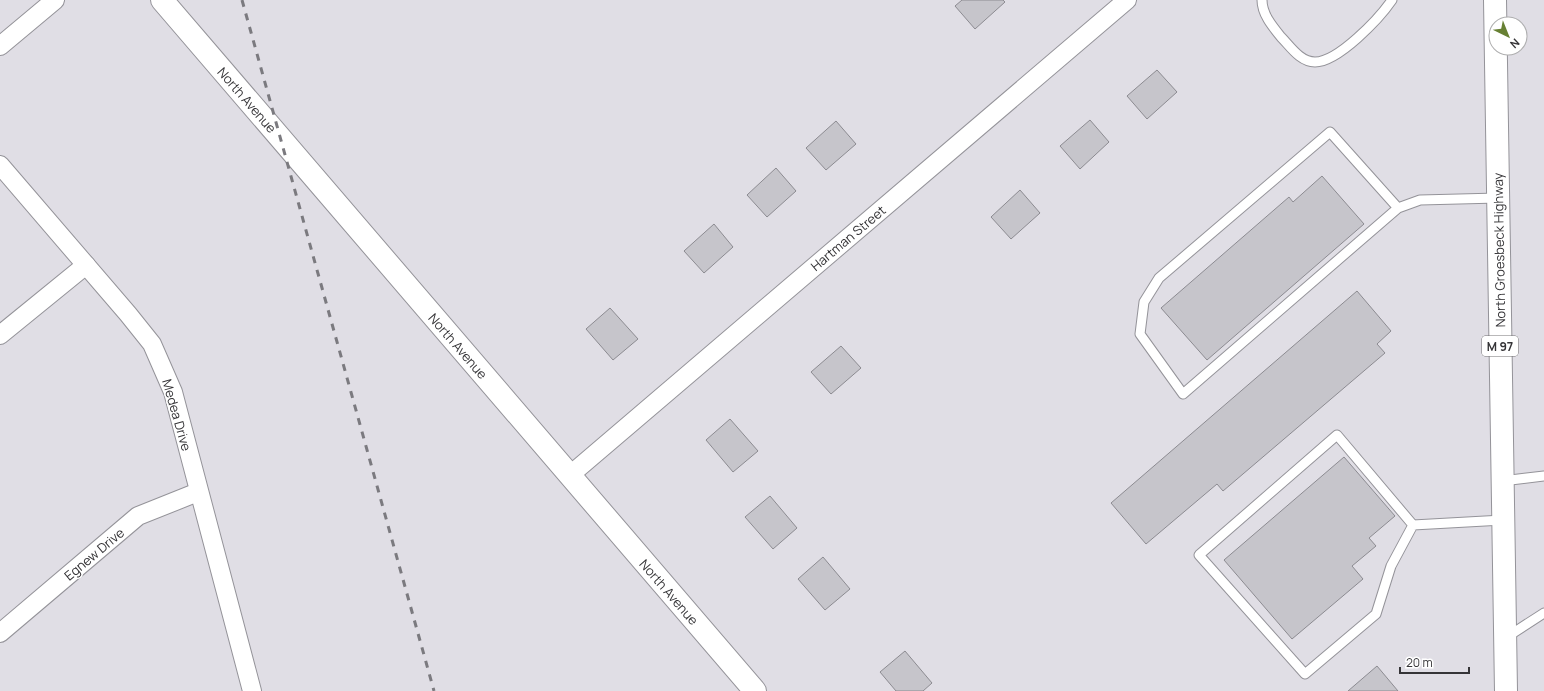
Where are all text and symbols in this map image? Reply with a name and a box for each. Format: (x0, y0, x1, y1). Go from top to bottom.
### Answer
north arrow (1488, 16, 1528, 56)
text: N (1507, 35, 1523, 52)
street label: North Avenue (214, 63, 281, 137)
street label: North Groesbeck Highway (1489, 172, 1509, 328)
street label: Hartman Street (807, 201, 889, 275)
street label: North Avenue (425, 309, 492, 383)
road number: M 97 (1482, 336, 1518, 356)
street label: Medea Drive (158, 377, 196, 453)
street label: Egnew Drive (60, 523, 128, 584)
street label: North Avenue (636, 555, 703, 629)
scale bar (1400, 649, 1469, 675)
text: 20 m (1406, 654, 1433, 671)

